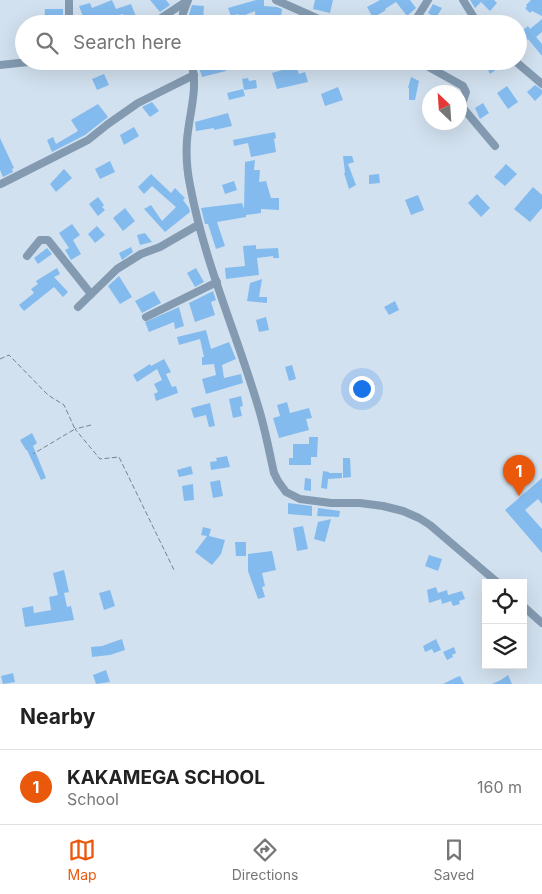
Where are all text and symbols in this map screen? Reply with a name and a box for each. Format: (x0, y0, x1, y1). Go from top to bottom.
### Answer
search box (15, 15, 527, 70)
icon: search (33, 29, 61, 57)
text: Search here (73, 31, 182, 54)
north arrow (422, 85, 467, 130)
your location (349, 376, 375, 402)
pin: 1 (503, 455, 535, 496)
map controls (482, 579, 527, 669)
button: locate (482, 579, 527, 624)
button: layers (482, 624, 527, 669)
text: Nearby (20, 704, 95, 729)
text: KAKAMEGA SCHOOL (67, 766, 265, 789)
text: 1 (33, 777, 39, 797)
text: 160 m (477, 777, 522, 797)
text: School (67, 789, 119, 809)
tab: Map (68, 836, 97, 883)
tab: Directions (232, 836, 298, 883)
tab: Saved (433, 836, 474, 883)

